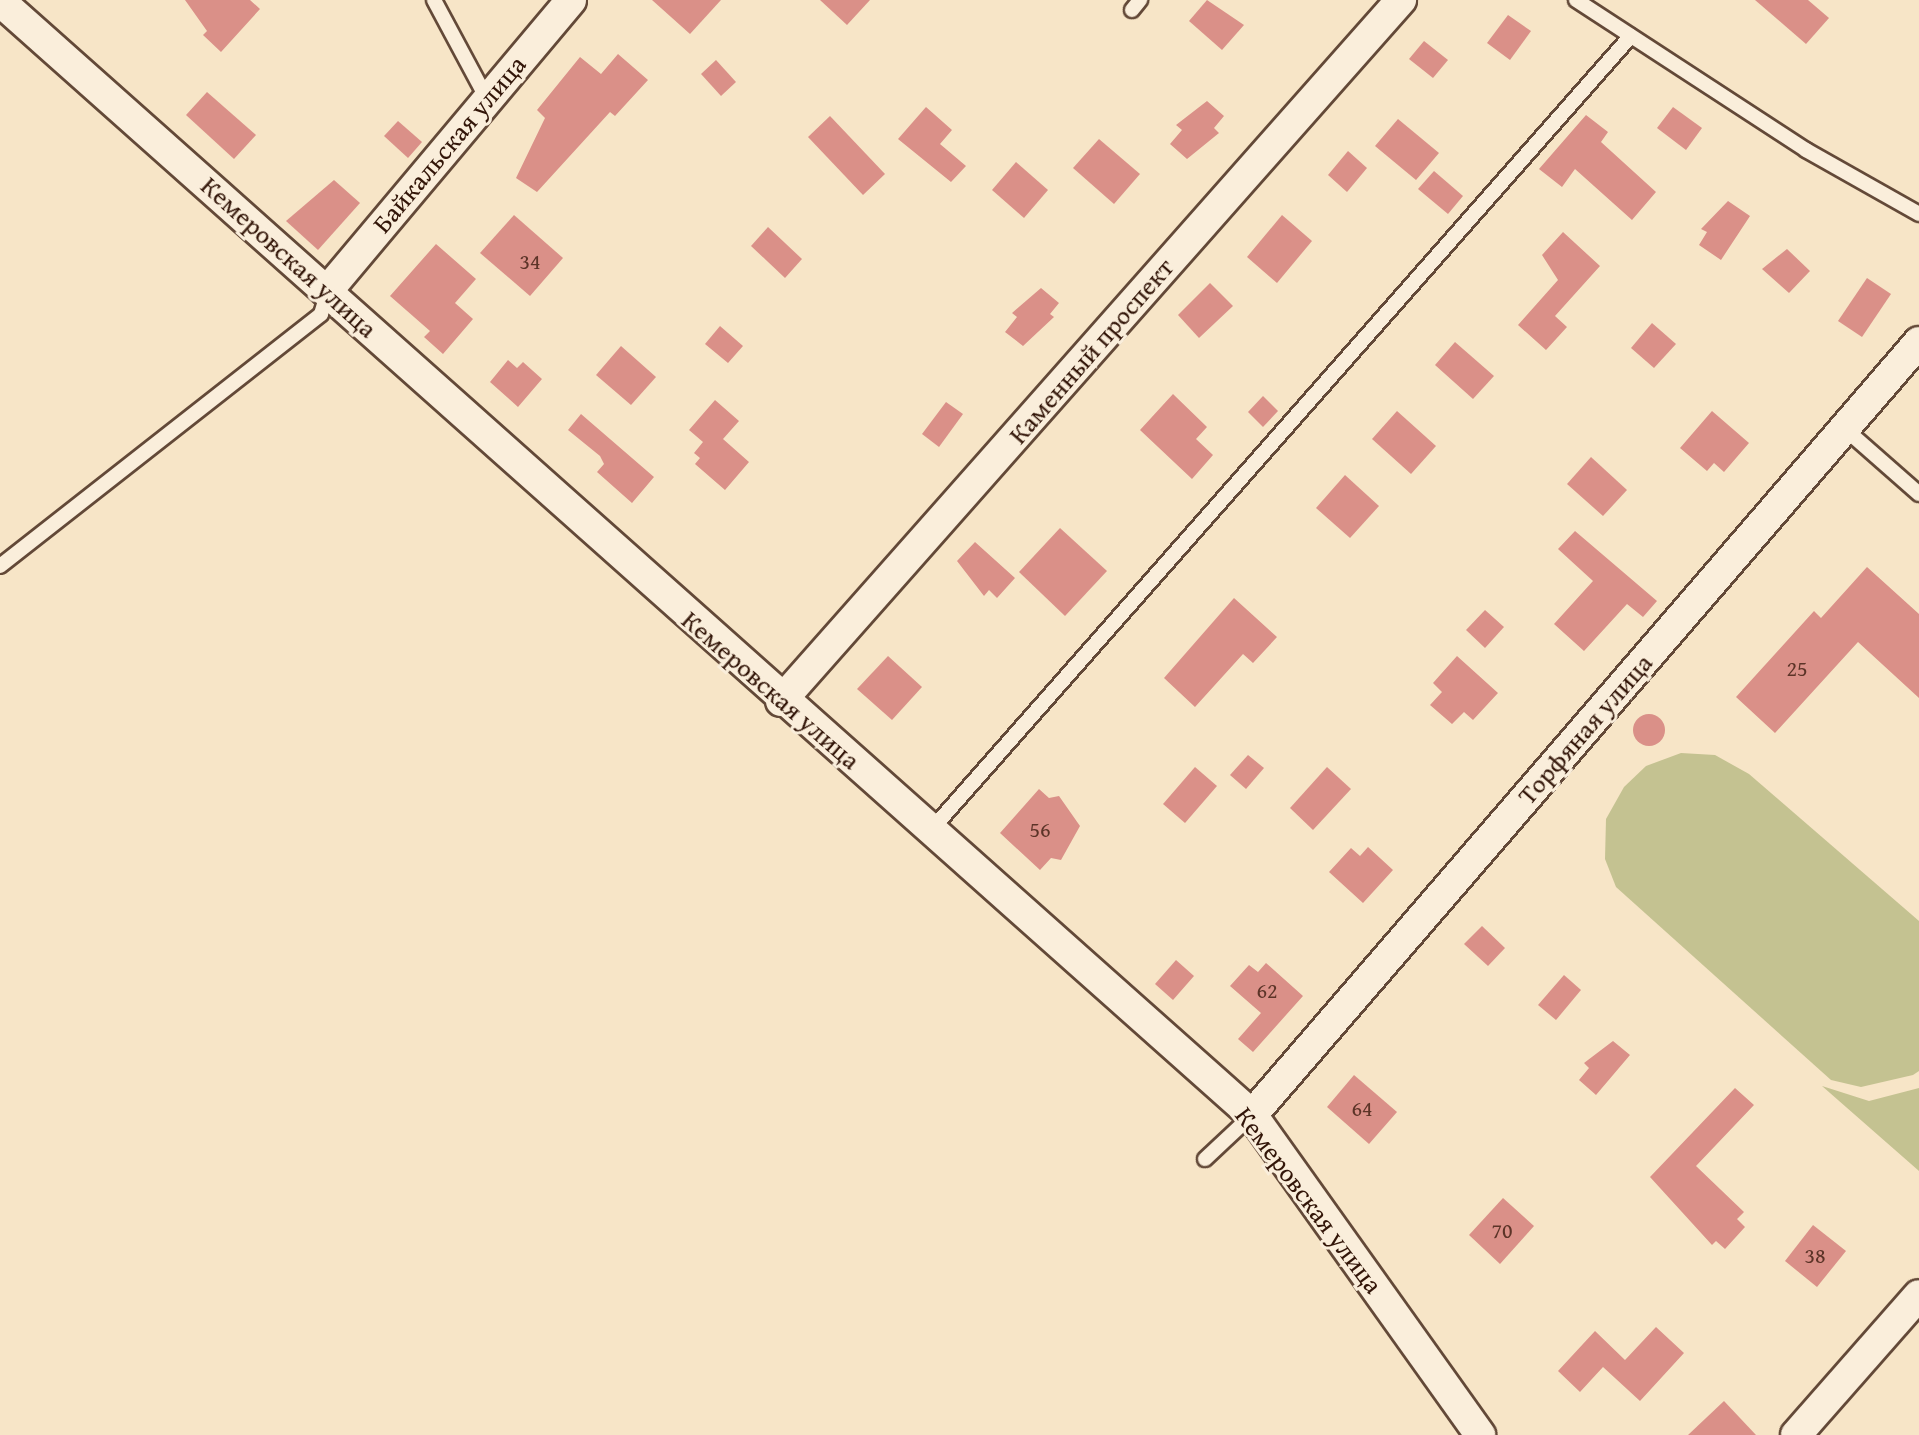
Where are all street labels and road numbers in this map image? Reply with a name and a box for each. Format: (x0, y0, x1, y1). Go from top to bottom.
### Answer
street label: Байкальская улица (366, 49, 532, 239)
street label: Кемеровская улица (195, 170, 383, 344)
street label: Каменный проспект (1002, 252, 1180, 450)
street label: Кемеровская улица (676, 604, 866, 776)
street label: Торфяная улица (1511, 647, 1659, 811)
street label: Кемеровская улица (1229, 1101, 1389, 1299)

